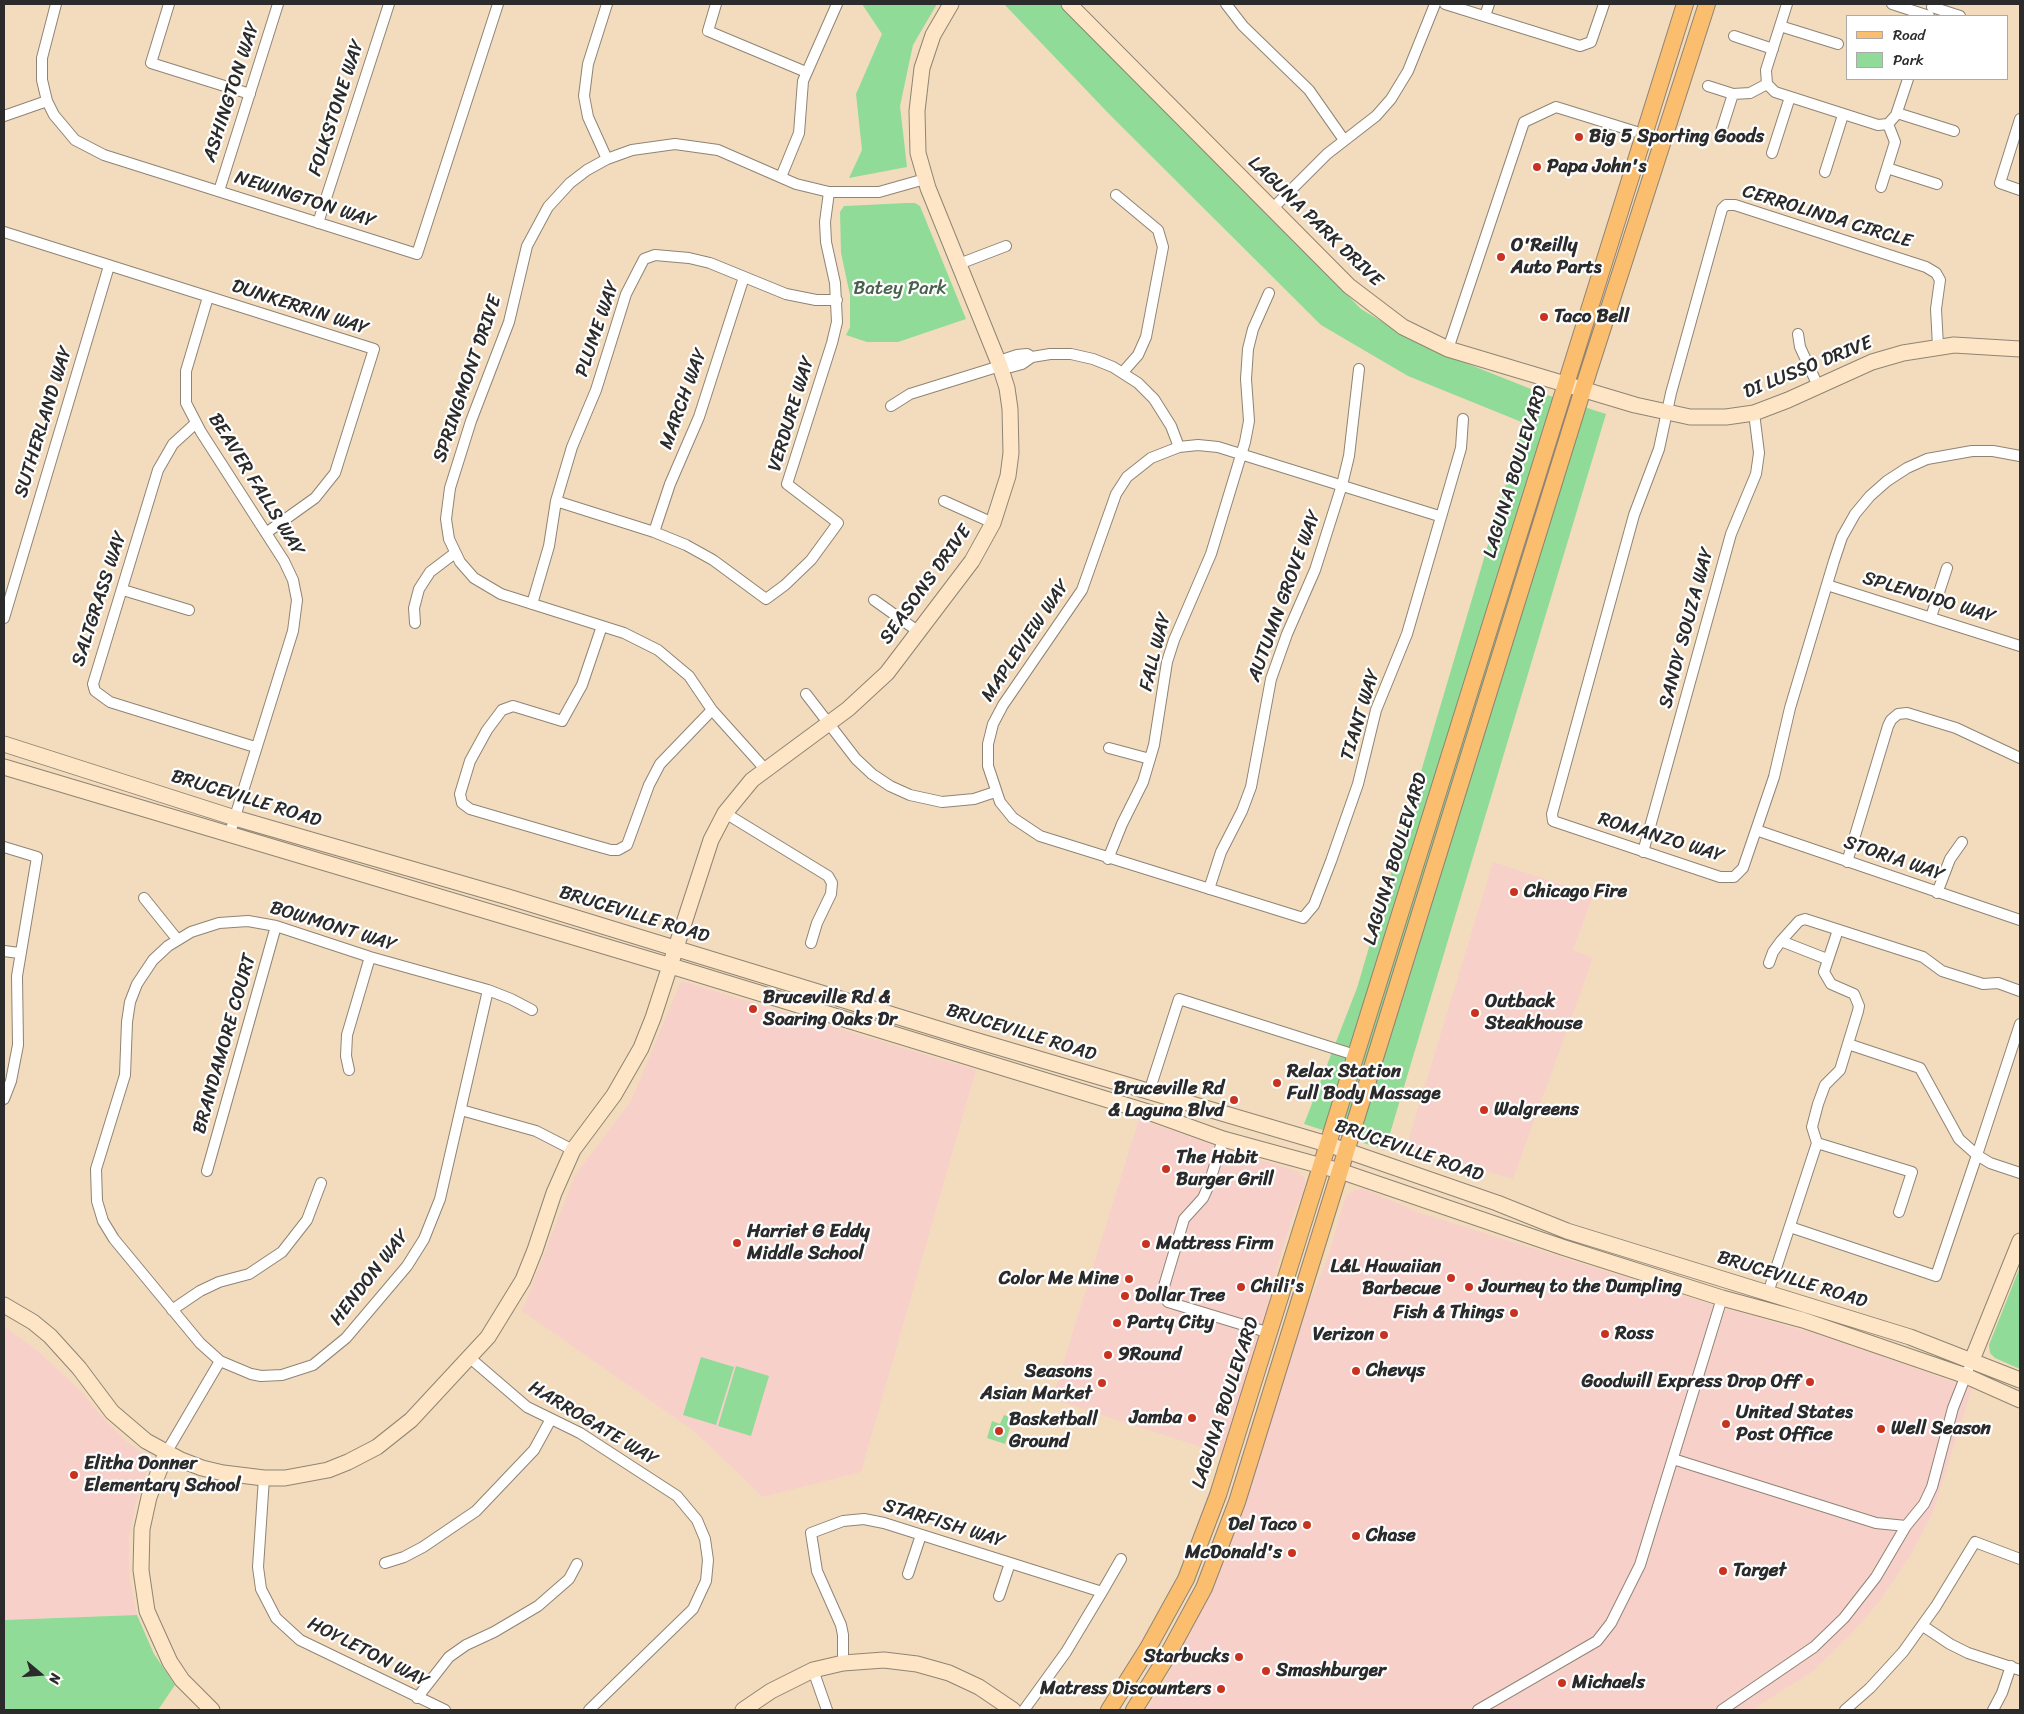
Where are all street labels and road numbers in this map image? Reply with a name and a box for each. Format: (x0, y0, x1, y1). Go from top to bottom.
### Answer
street label: ASHINGTON WAY (199, 19, 265, 165)
street label: FOLKSTONE WAY (304, 37, 370, 179)
street label: LAGUNA PARK DRIVE (1243, 152, 1387, 292)
street label: NEWINGTON WAY (232, 167, 378, 233)
street label: CERROLINDA CIRCLE (1740, 180, 1914, 254)
street label: DUNKERRIN WAY (229, 275, 371, 341)
street label: PLUME WAY (571, 278, 625, 380)
street label: SPRINGMONT DRIVE (429, 293, 507, 465)
street label: DI LUSSO DRIVE (1740, 332, 1876, 404)
street label: SUTHERLAND WAY (10, 344, 78, 500)
street label: MARCH WAY (655, 346, 713, 452)
street label: VERDURE WAY (764, 354, 820, 474)
street label: LAGUNA BOULEVARD (1479, 383, 1553, 561)
street label: BEAVER FALLS WAY (203, 409, 309, 561)
street label: AUTUMN GROVE WAY (1243, 507, 1327, 685)
street label: SEASONS DRIVE (875, 521, 977, 649)
street label: SALTGRASS WAY (67, 529, 133, 669)
street label: SANDY SOUZA WAY (1655, 545, 1719, 711)
street label: SPLENDIDO WAY (1860, 567, 1998, 629)
street label: MAPLEVIEW WAY (977, 576, 1075, 706)
street label: FALL WAY (1135, 610, 1177, 694)
street label: TIANT WAY (1336, 667, 1386, 763)
street label: BRUCEVILLE ROAD (168, 765, 324, 833)
street label: LAGUNA BOULEVARD (1359, 770, 1433, 948)
street label: ROMANZO WAY (1595, 808, 1727, 868)
street label: STORIA WAY (1841, 831, 1947, 887)
street label: BRUCEVILLE ROAD (556, 881, 712, 949)
street label: BOWMONT WAY (267, 897, 399, 957)
street label: BRANDAMORE COURT (188, 951, 262, 1137)
street label: BRUCEVILLE ROAD (943, 999, 1099, 1067)
street label: BRUCEVILLE ROAD (1332, 1115, 1486, 1187)
street label: HENDON WAY (326, 1226, 414, 1330)
street label: BRUCEVILLE ROAD (1714, 1246, 1870, 1314)
street label: LAGUNA BOULEVARD (1188, 1314, 1264, 1492)
street label: HARROGATE WAY (524, 1376, 662, 1472)
street label: STARFISH WAY (880, 1495, 1008, 1553)
street label: HOYLETON WAY (304, 1613, 432, 1693)

